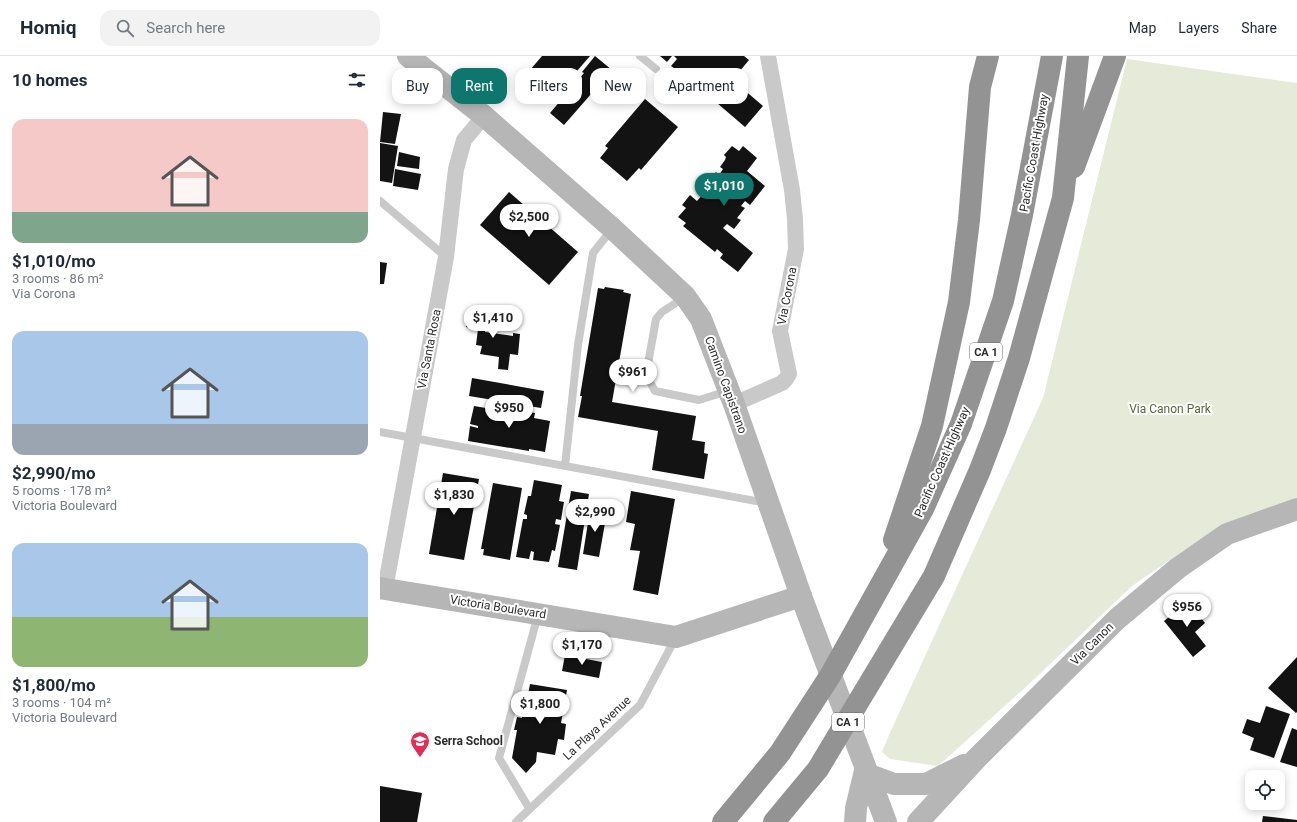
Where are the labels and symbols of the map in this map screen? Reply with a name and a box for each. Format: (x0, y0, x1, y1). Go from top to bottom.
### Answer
street label: Pacific Coast Highway (1017, 93, 1051, 213)
pin: $1,010 (691, 173, 757, 207)
pin: $2,500 (496, 204, 562, 238)
street label: Via Corona (775, 266, 799, 326)
pin: $1,410 (460, 305, 526, 339)
street label: Via Santa Rosa (414, 308, 444, 390)
street label: Camino Capistrano (702, 335, 750, 436)
road number: CA 1 (970, 343, 1002, 361)
pin: $961 (609, 359, 657, 393)
pin: $950 (485, 395, 533, 429)
park label: Via Canon Park (1129, 402, 1212, 416)
street label: Pacific Coast Highway (911, 404, 973, 519)
pin: $1,830 (421, 482, 487, 516)
pin: $2,990 (562, 499, 628, 533)
street label: Victoria Boulevard (449, 592, 547, 622)
pin: $956 (1163, 594, 1211, 628)
street label: Via Canon (1068, 620, 1116, 668)
pin: $1,170 (549, 632, 615, 666)
pin: $1,800 (507, 691, 573, 725)
street label: La Playa Avenue (560, 693, 634, 763)
road number: CA 1 (832, 713, 864, 731)
school or university icon: Serra School (409, 730, 431, 758)
place label: Serra School (434, 734, 503, 748)

